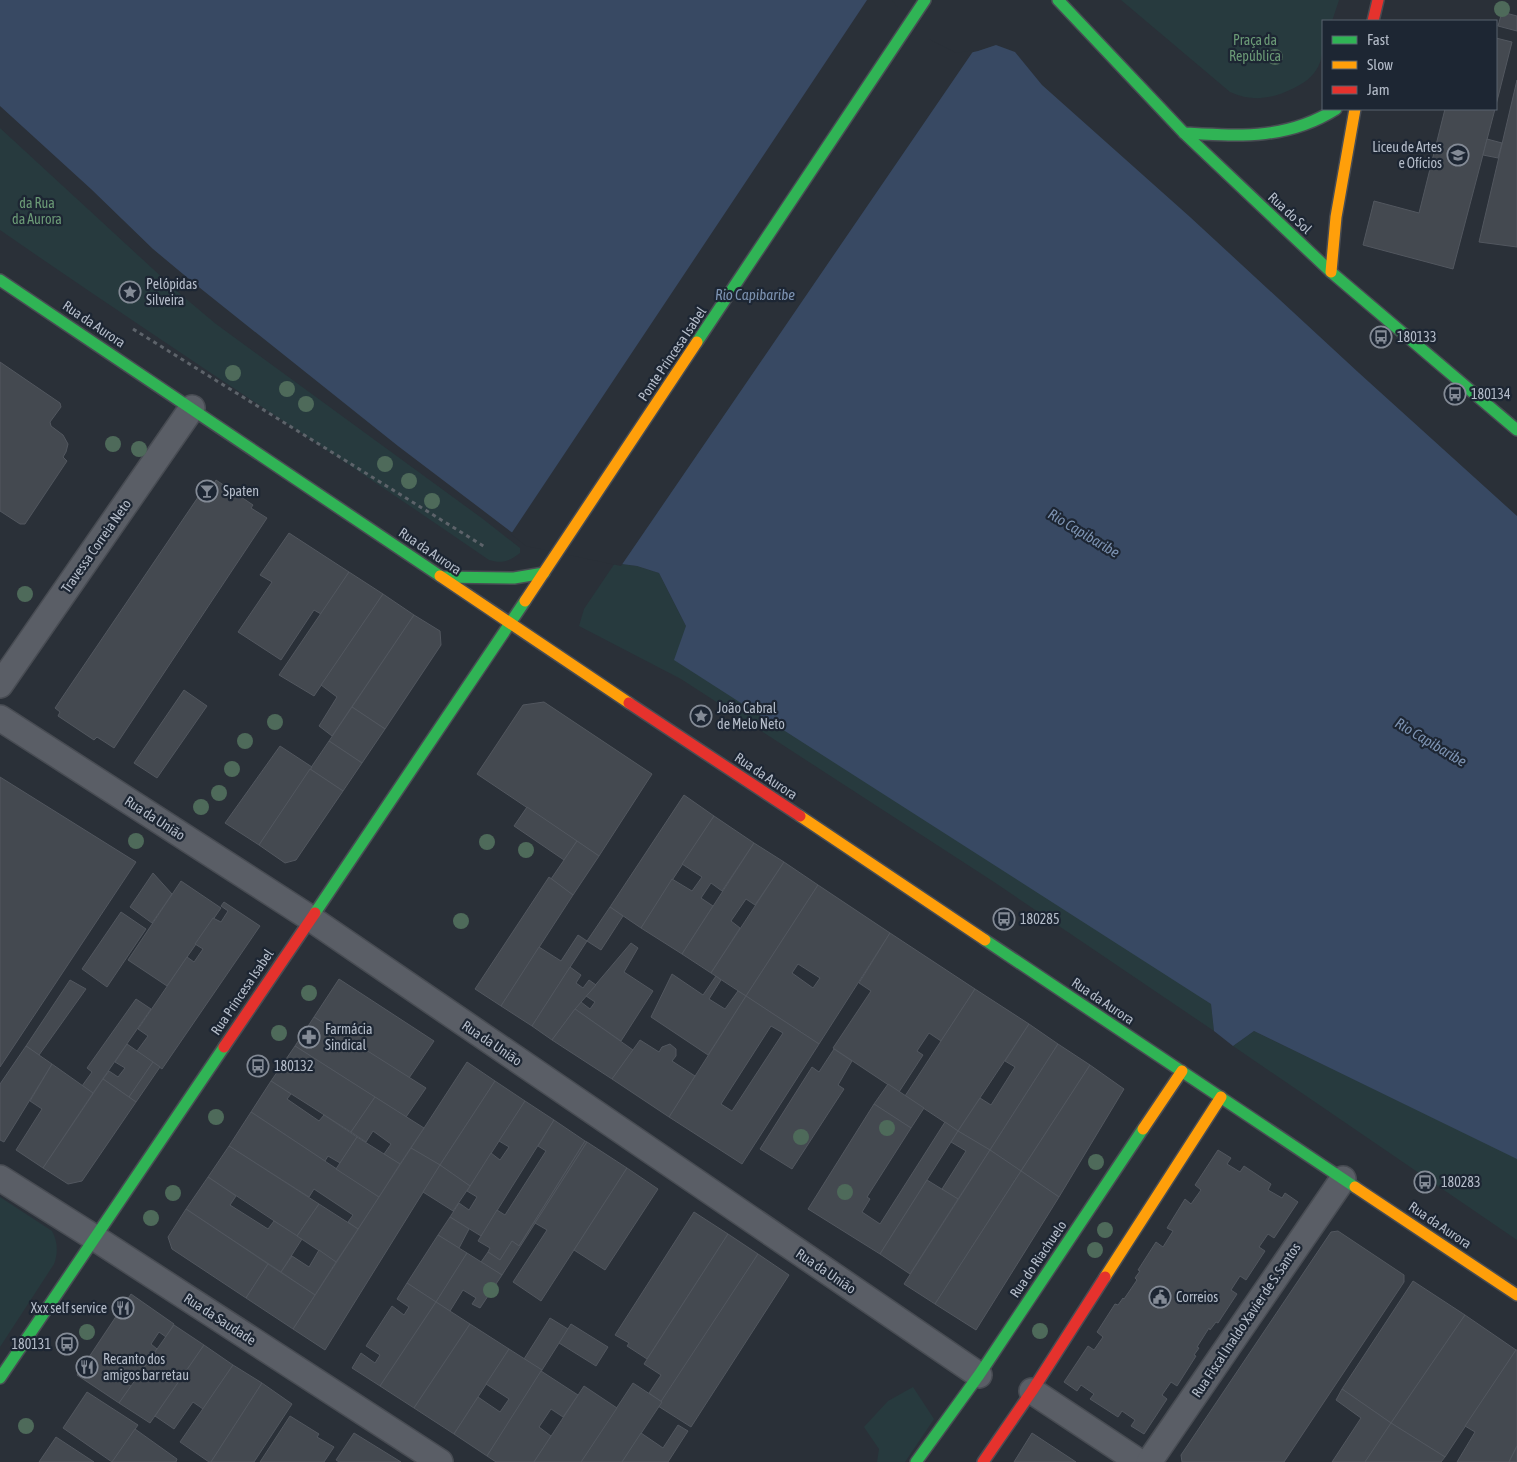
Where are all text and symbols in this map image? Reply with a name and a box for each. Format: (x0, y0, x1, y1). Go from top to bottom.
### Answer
legend (1322, 20, 1497, 110)
text: Fast (1367, 31, 1389, 48)
park label: Praça da República (1229, 32, 1281, 64)
text: Slow (1367, 56, 1393, 73)
text: Jam (1367, 81, 1390, 98)
place label: Liceu de Artes e Ofícios (1372, 139, 1442, 171)
school or university icon: Liceu de Artes e Ofícios (1446, 143, 1470, 167)
street label: Rua do Sol (1265, 189, 1315, 237)
park label: da Rua da Aurora (12, 195, 62, 227)
place label: Pelópidas Silveira (146, 276, 197, 308)
place icon: Pelópidas Silveira (118, 280, 142, 304)
water label: Rio Capibaribe (715, 286, 795, 303)
street label: Rua da Aurora (60, 297, 128, 351)
street label: Ponte Princesa Isabel (635, 304, 710, 404)
bus stop icon: 180133 (1369, 325, 1393, 349)
place label: 180133 (1397, 329, 1436, 345)
bus stop icon: 180134 (1443, 382, 1467, 406)
place label: 180134 (1471, 386, 1511, 402)
bar icon: Spaten (195, 479, 219, 503)
place label: Spaten (223, 483, 259, 499)
street label: Travessa Correia Neto (58, 496, 134, 596)
water label: Rio Capibaribe (1045, 505, 1123, 561)
street label: Rua da Aurora (396, 524, 464, 578)
place label: João Cabral de Melo Neto (717, 700, 785, 732)
place icon: João Cabral de Melo Neto (689, 704, 713, 728)
water label: Rio Capibaribe (1392, 714, 1470, 770)
street label: Rua da Aurora (732, 749, 800, 803)
street label: Rua da União (122, 793, 188, 843)
bus stop icon: 180285 (992, 907, 1016, 931)
place label: 180285 (1020, 911, 1059, 927)
street label: Rua Princesa Isabel (207, 946, 277, 1038)
street label: Rua da Aurora (1069, 974, 1137, 1028)
street label: Rua da União (459, 1017, 525, 1069)
place label: Farmácia Sindical (325, 1021, 373, 1053)
pharmacy icon: Farmácia Sindical (297, 1025, 321, 1049)
bus stop icon: 180132 (246, 1054, 270, 1078)
place label: 180132 (274, 1058, 313, 1074)
bus stop icon: 180283 (1413, 1170, 1437, 1194)
place label: 180283 (1441, 1174, 1480, 1190)
street label: Rua da Aurora (1406, 1198, 1474, 1252)
street label: Rua do Riachuelo (1006, 1218, 1070, 1300)
street label: Rua Fiscal Inaldo Xavier de S. Santos (1188, 1240, 1304, 1400)
street label: Rua da União (793, 1245, 859, 1297)
public building icon: Correios (1148, 1285, 1172, 1309)
place label: Correios (1176, 1289, 1218, 1305)
street label: Rua da Saudade (181, 1290, 259, 1348)
restaurant icon: Xxx self service (111, 1296, 135, 1320)
place label: Xxx self service (31, 1300, 107, 1316)
bus stop icon: 180131 (55, 1332, 79, 1356)
place label: 180131 (12, 1336, 51, 1352)
place label: Recanto dos amigos bar retau (103, 1351, 189, 1383)
restaurant icon: Recanto dos amigos bar retau (75, 1355, 99, 1379)

